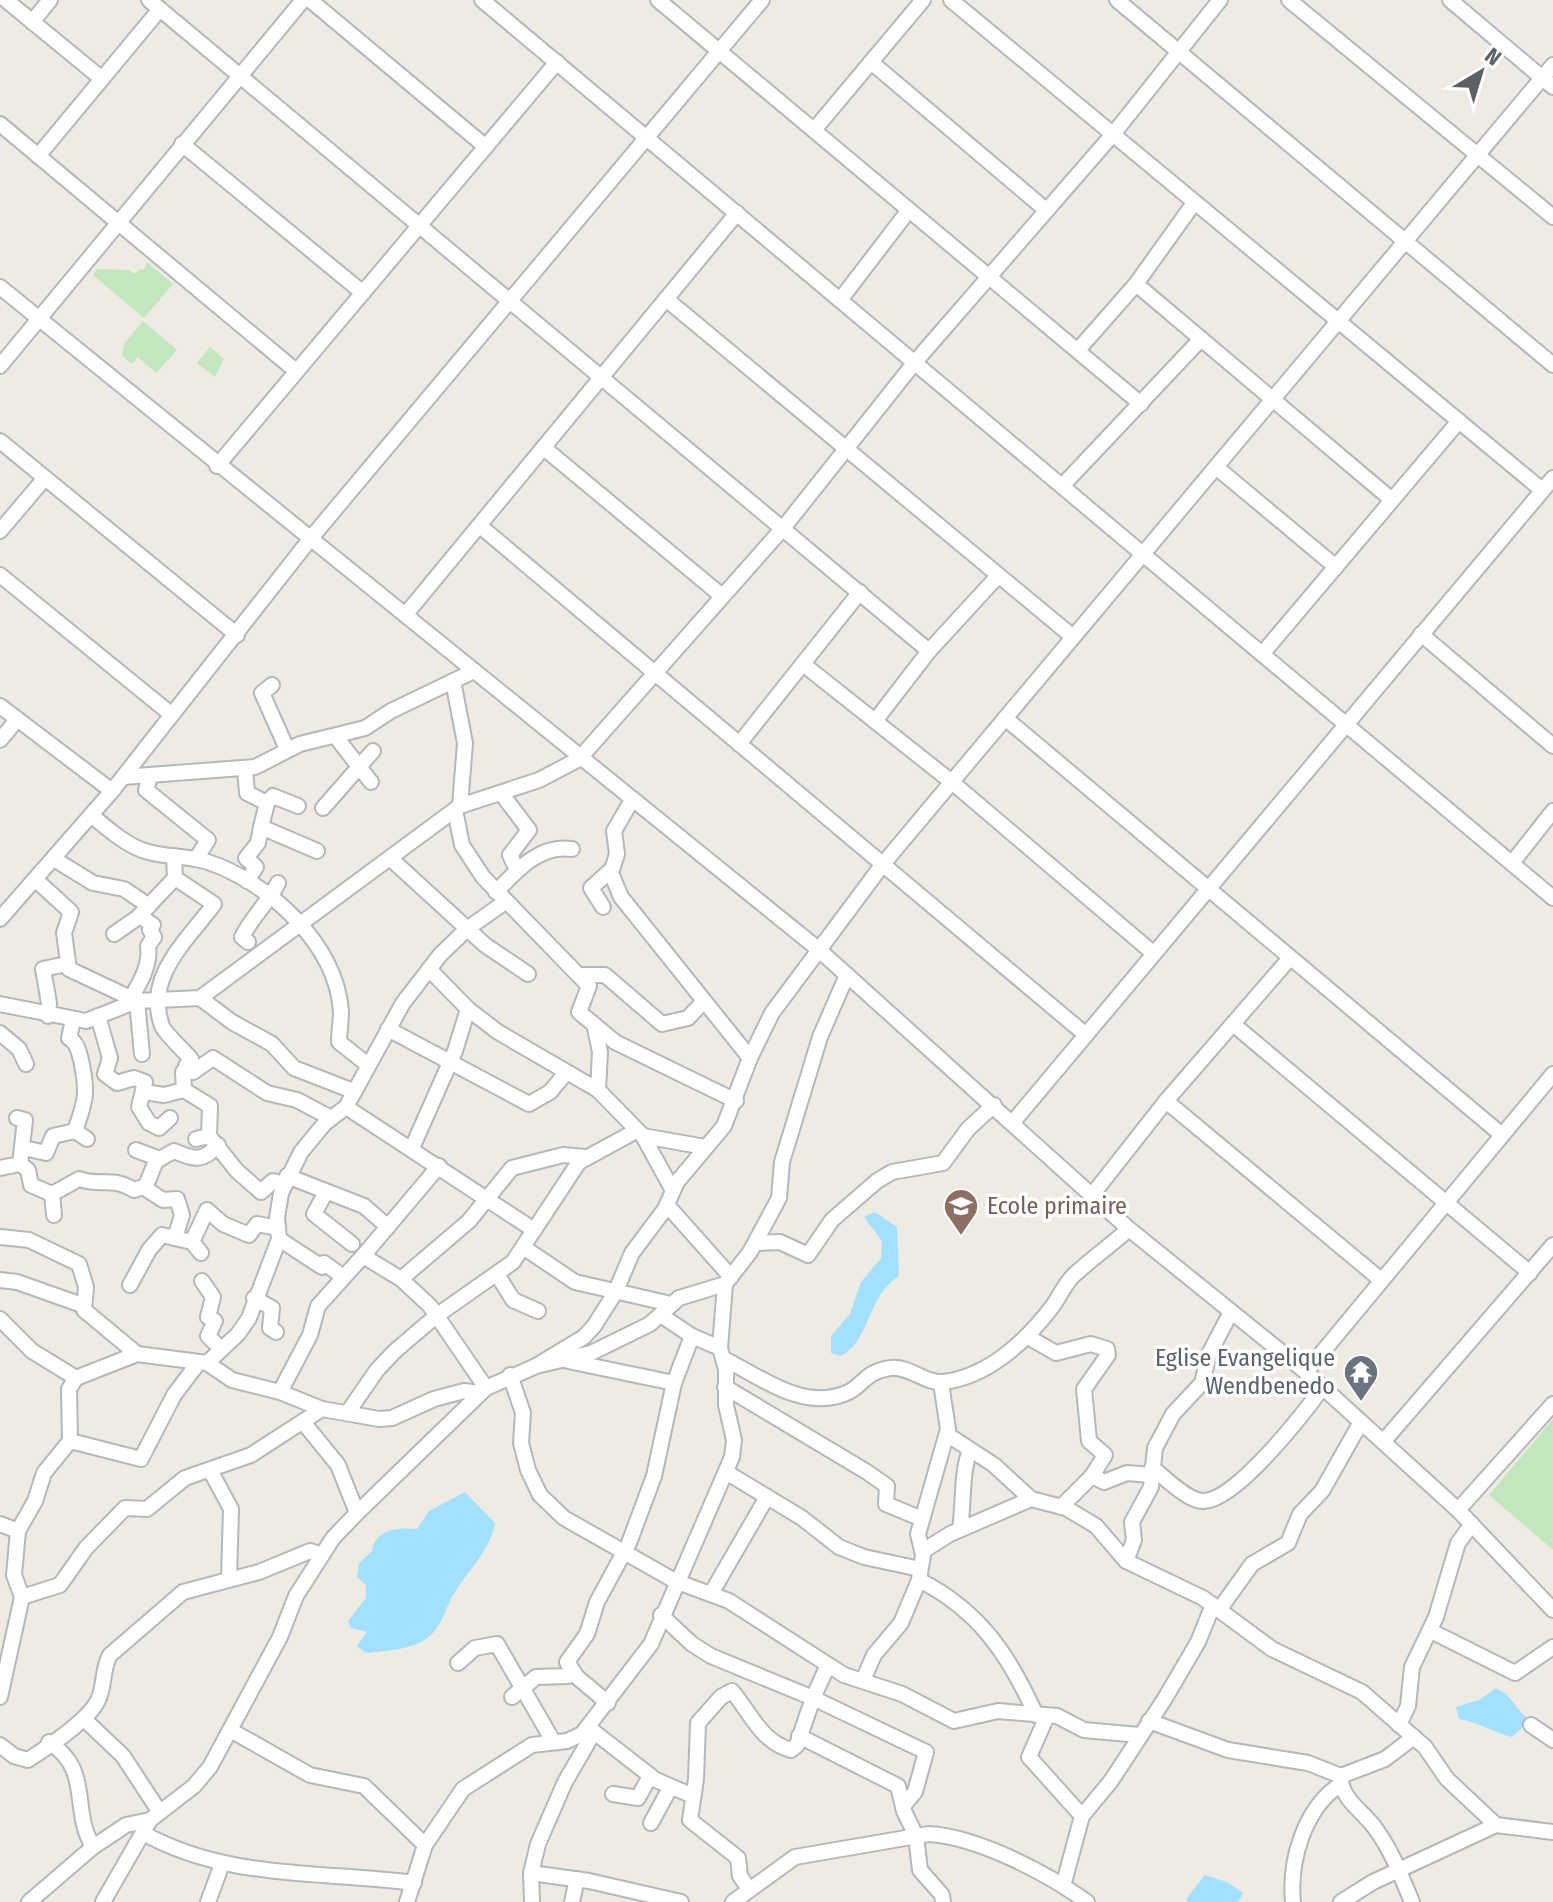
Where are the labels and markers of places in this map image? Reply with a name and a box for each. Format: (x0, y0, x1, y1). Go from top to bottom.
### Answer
school or university icon: Ecole primaire (942, 1187, 980, 1237)
place label: Ecole primaire (987, 1192, 1127, 1220)
place label: Eglise Evangelique Wendbenedo (1155, 1344, 1335, 1400)
temple icon: Eglise Evangelique Wendbenedo (1342, 1353, 1380, 1403)

